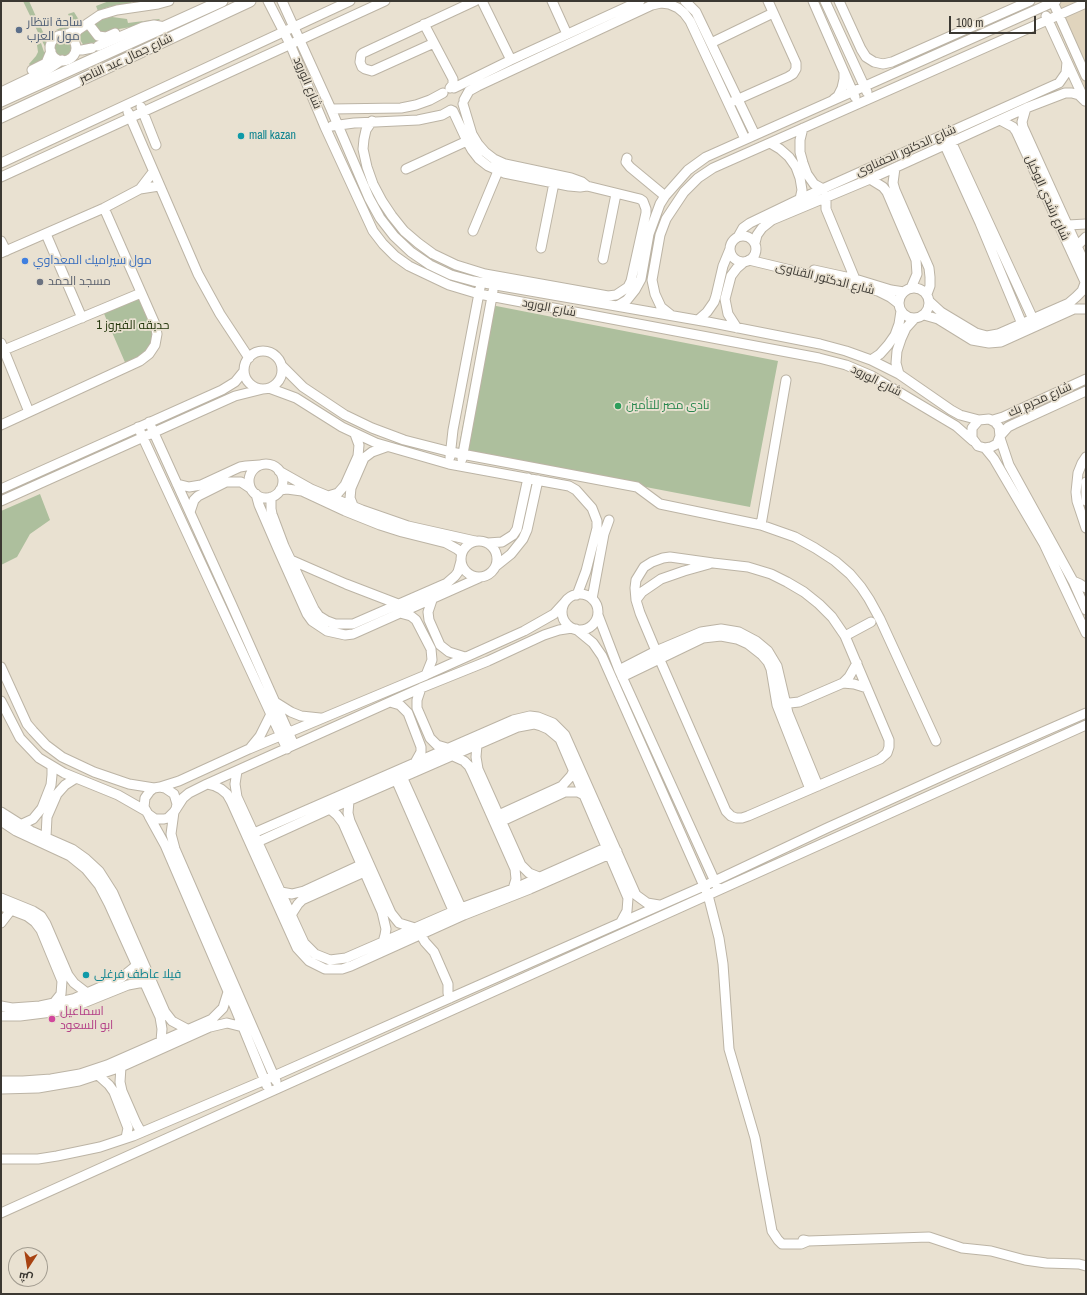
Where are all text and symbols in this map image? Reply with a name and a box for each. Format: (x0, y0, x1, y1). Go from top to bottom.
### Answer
scale bar (951, 8, 1038, 34)
text: 100 m (956, 15, 983, 31)
place label: ساحة انتظار مول العرب (27, 16, 82, 44)
marker: ساحة انتظار مول العرب (14, 25, 24, 35)
street label: شارع جمال عبد الناصر (77, 31, 175, 87)
street label: شارع الورود (290, 55, 324, 111)
street label: شارع الدكتور الحفناوى (853, 122, 959, 180)
place label: mall kazan (249, 129, 296, 143)
marker: mall kazan (236, 131, 246, 141)
street label: شارع رشدي الوكيل (1022, 153, 1072, 243)
place label: مول سيراميك المعداوي (33, 254, 152, 268)
marker: مول سيراميك المعداوي (20, 256, 30, 266)
street label: شارع الدكتور القناوى (774, 260, 876, 298)
place label: مسجد الحمد (48, 275, 111, 289)
marker: مسجد الحمد (35, 277, 45, 287)
street label: شارع الورود (521, 296, 577, 320)
park label: حدبقه الفيروز 1 (97, 319, 169, 333)
street label: شارع الورود (848, 362, 904, 400)
street label: شارع محرم بك (1006, 380, 1074, 420)
place label: نادى مصر للتأمين (626, 399, 710, 413)
marker: نادى مصر للتأمين (613, 401, 623, 411)
place label: فيلا عاطف فرغلى (94, 968, 181, 982)
marker: فيلا عاطف فرغلى (81, 970, 91, 980)
place label: اسماعيل ابو السعود (60, 1005, 113, 1033)
marker: اسماعيل ابو السعود (47, 1014, 57, 1024)
north arrow (8, 1247, 48, 1287)
text: ش (17, 1269, 34, 1286)

